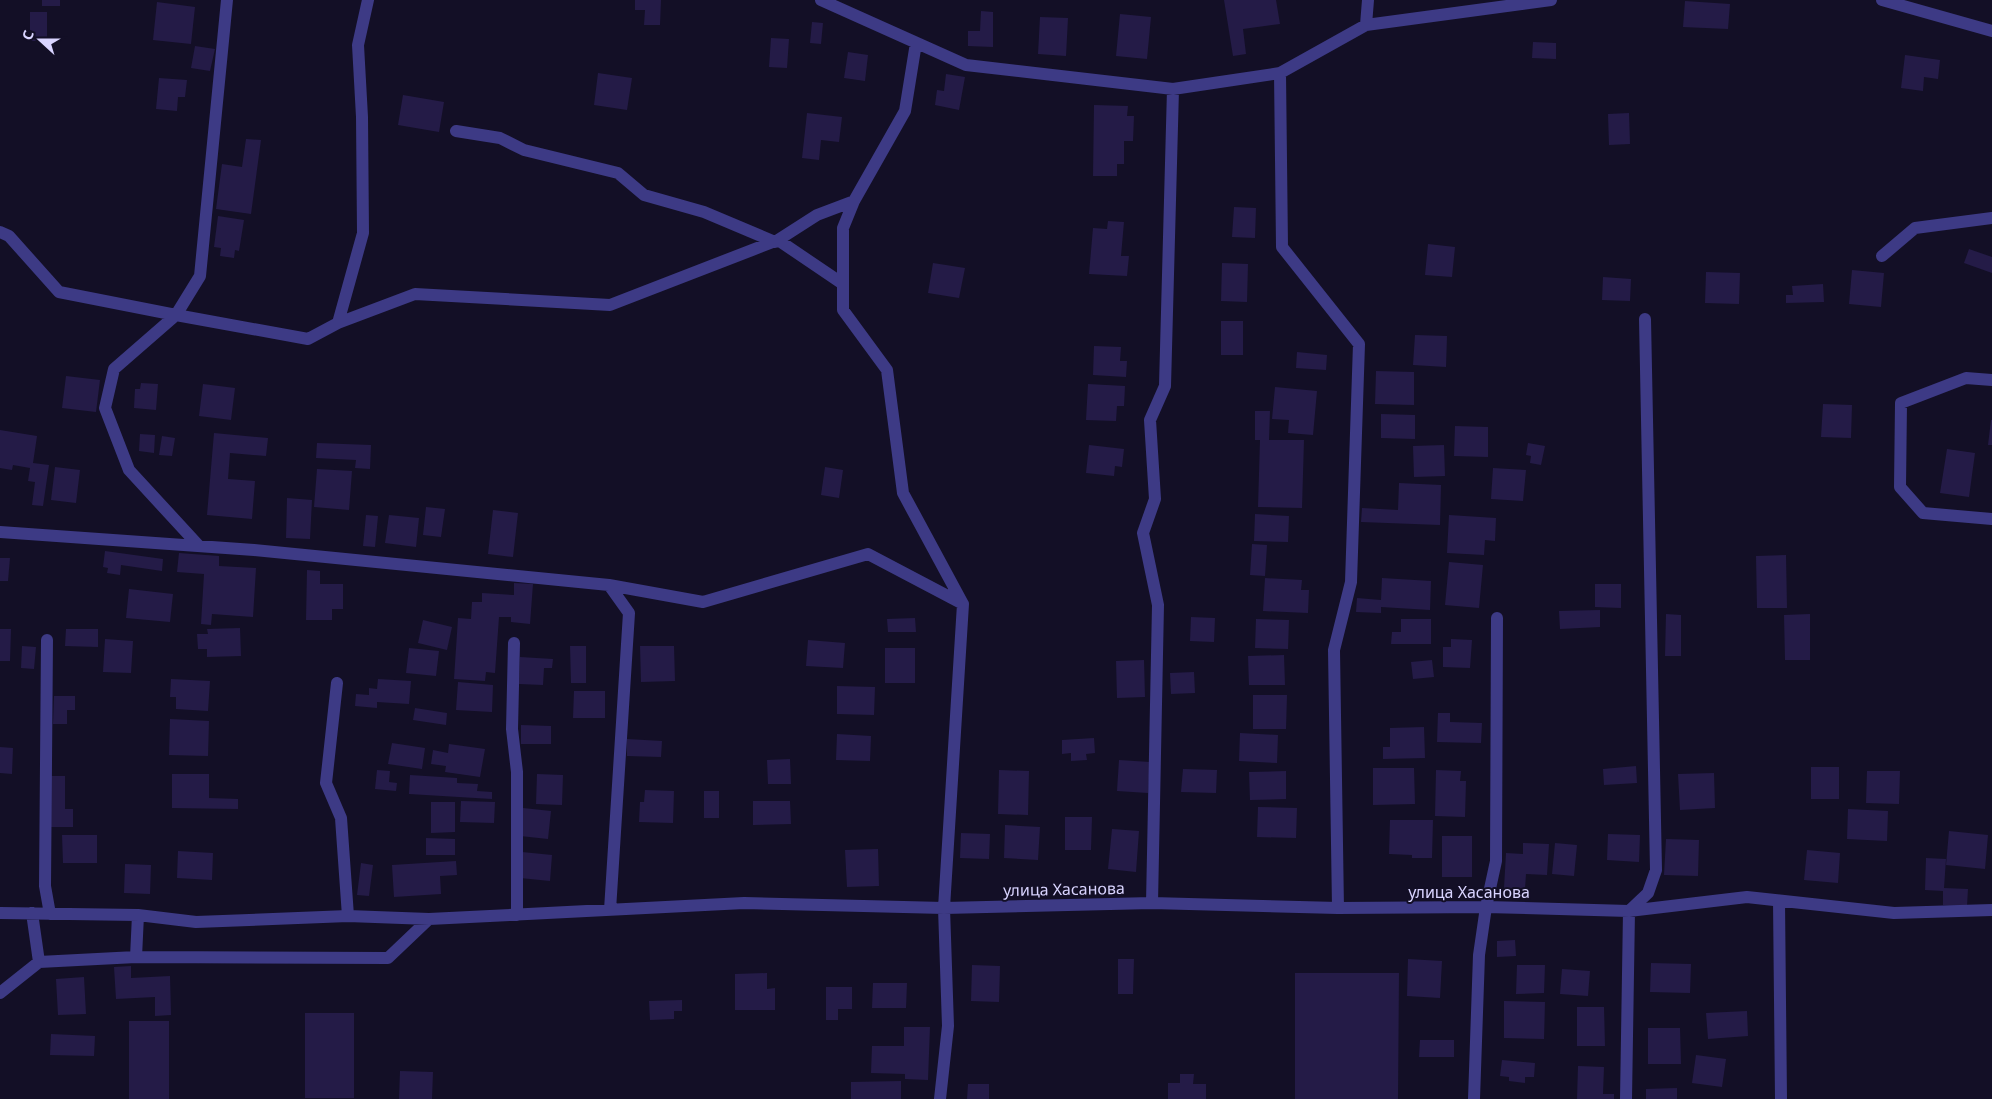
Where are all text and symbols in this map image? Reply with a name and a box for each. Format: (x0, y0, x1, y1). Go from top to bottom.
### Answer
north arrow (15, 15, 65, 65)
text: С (17, 28, 38, 43)
street label: улица Хасанова (1003, 877, 1125, 901)
street label: улица Хасанова (1408, 881, 1530, 903)

